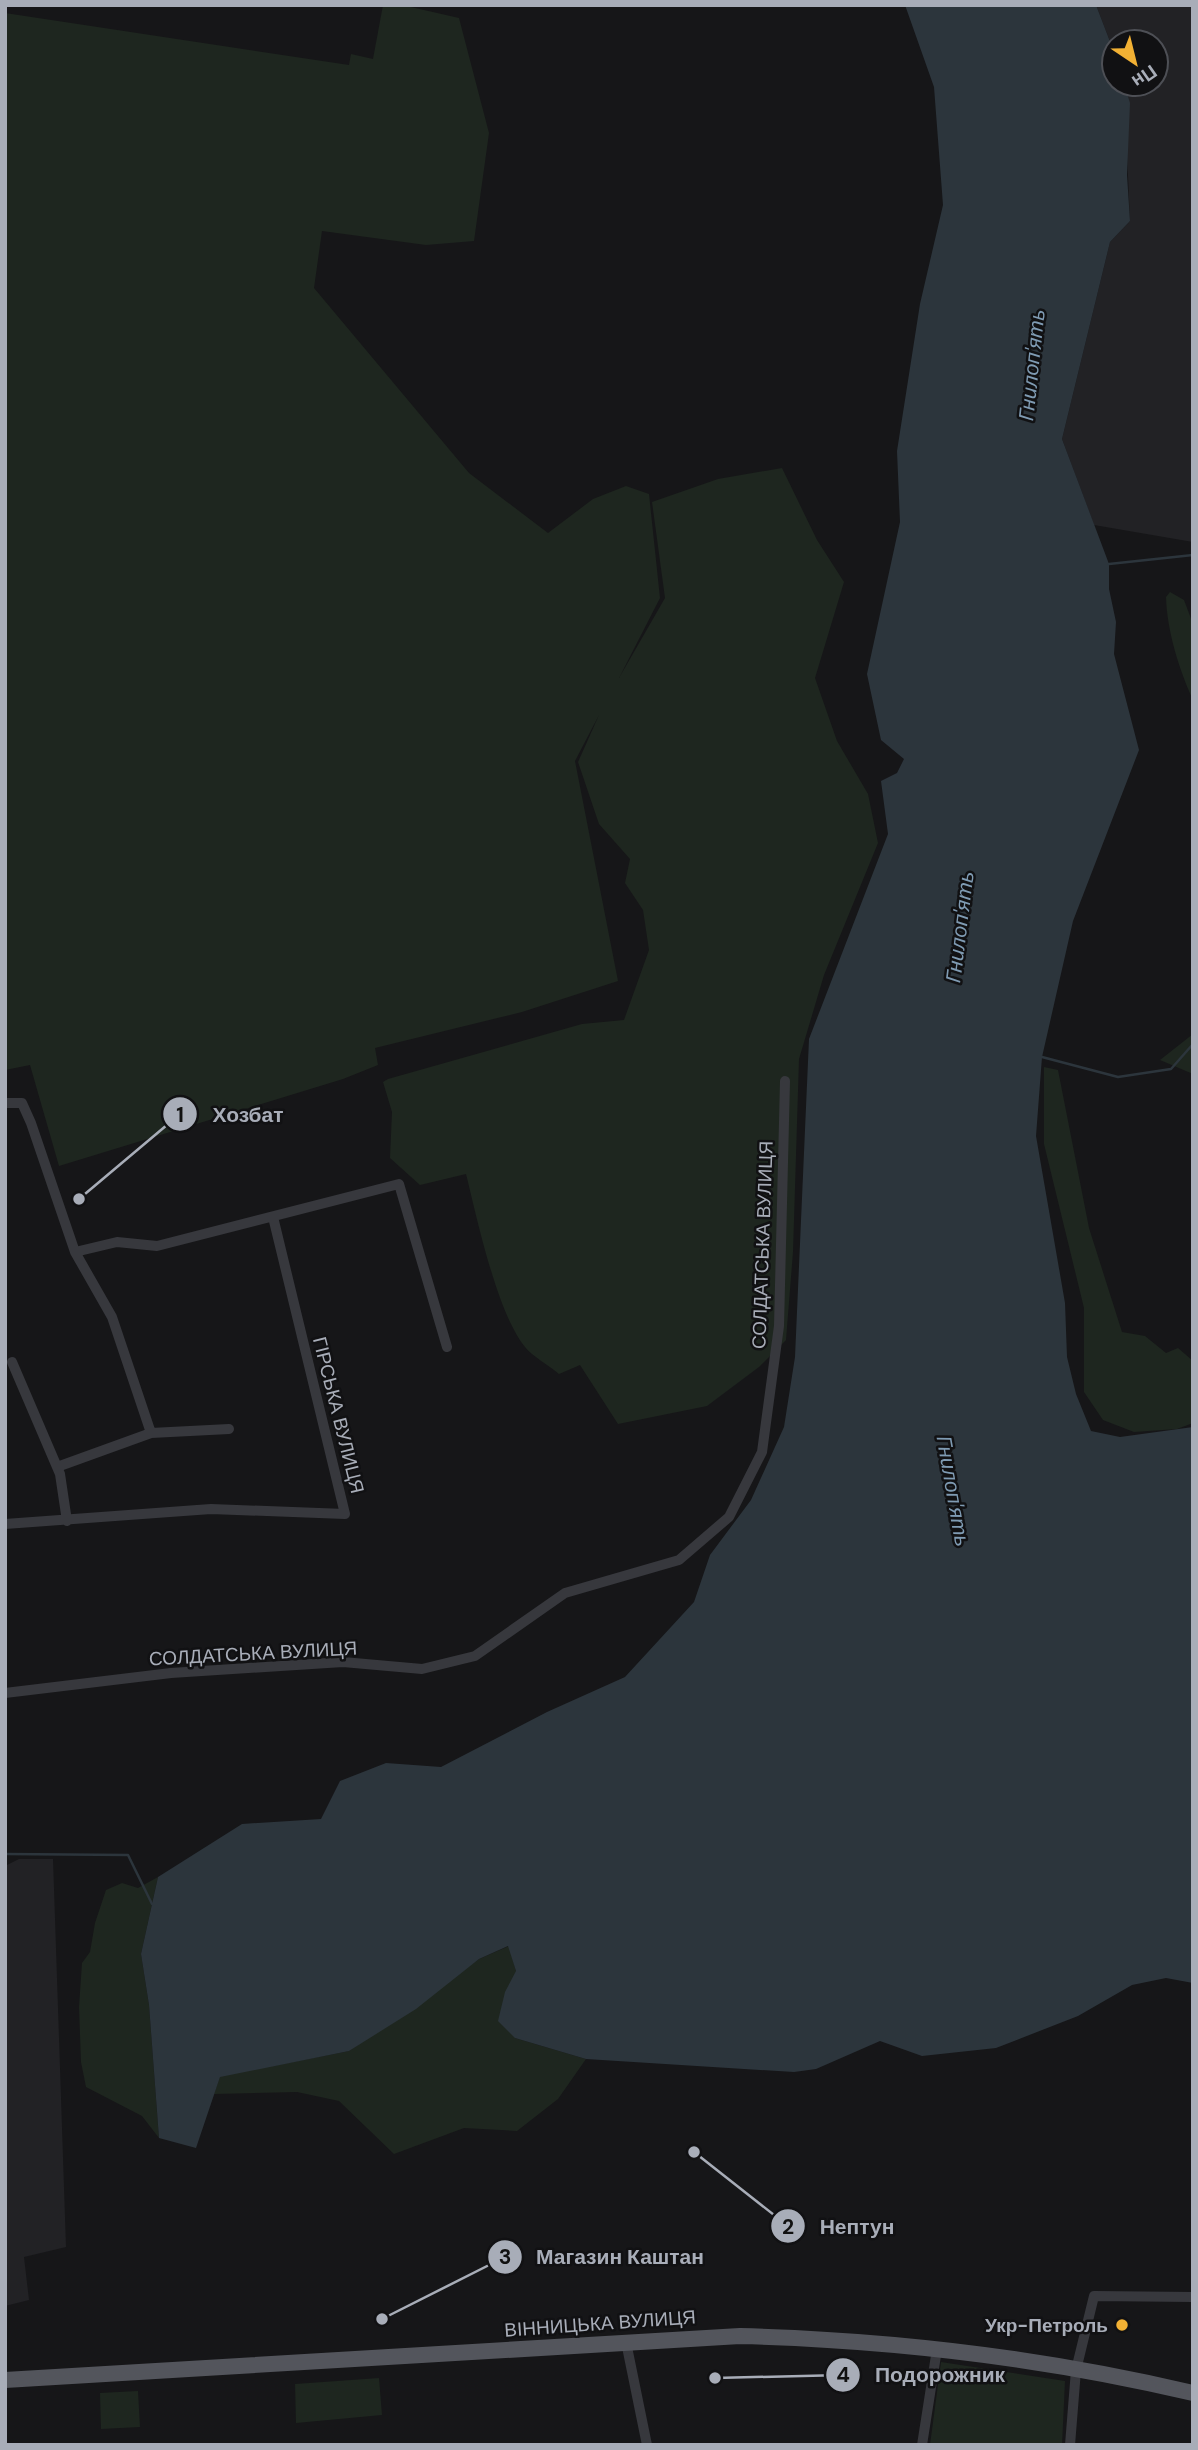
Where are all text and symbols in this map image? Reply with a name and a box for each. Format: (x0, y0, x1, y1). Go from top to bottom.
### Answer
north arrow (1100, 28, 1170, 98)
text: Пн (1127, 59, 1162, 94)
water label: Гнилоп'ять (1012, 308, 1052, 422)
water label: Гнилоп'ять (939, 870, 981, 984)
callout: Хозбат (163, 1093, 297, 1135)
text: 1 (176, 1101, 184, 1129)
text: Хозбат (212, 1101, 284, 1129)
street label: СОЛДАТСЬКА ВУЛИЦЯ (746, 1140, 779, 1350)
street label: ГІРСЬКА ВУЛИЦЯ (307, 1334, 370, 1496)
water label: Гнилоп'ять (929, 1433, 977, 1549)
street label: СОЛДАТСЬКА ВУЛИЦЯ (148, 1636, 358, 1671)
callout: Нептун (771, 2205, 909, 2247)
text: 2 (782, 2213, 794, 2241)
text: Нептун (820, 2213, 894, 2241)
callout: Магазин Каштан (487, 2236, 718, 2278)
text: 3 (499, 2243, 511, 2271)
text: Магазин Каштан (536, 2243, 704, 2271)
street label: ВІННИЦЬКА ВУЛИЦЯ (504, 2304, 697, 2343)
place label: Укр-Петроль (985, 2313, 1108, 2338)
marker: Укр-Петроль (1114, 2317, 1130, 2333)
callout: Подорожник (826, 2354, 1019, 2396)
text: 4 (836, 2361, 850, 2389)
text: Подорожник (875, 2361, 1006, 2389)

